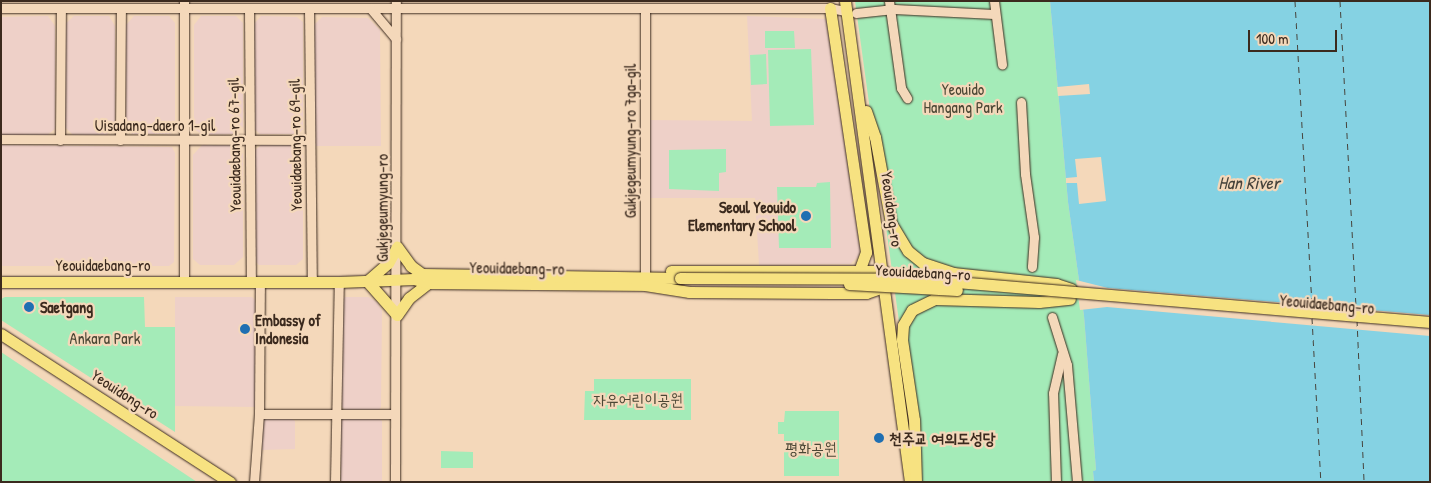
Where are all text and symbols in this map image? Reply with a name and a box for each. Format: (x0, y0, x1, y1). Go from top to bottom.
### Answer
scale bar (1251, 20, 1340, 52)
text: 100 m (1256, 28, 1289, 49)
street label: Gukjegeumyung-ro 7ga-gil (620, 64, 640, 218)
street label: Yeouidaebang-ro 67-gil (223, 78, 245, 212)
street label: Yeouidaebang-ro 69-gil (284, 79, 306, 211)
park label: Yeouido Hangang Park (923, 79, 1003, 117)
street label: Uisadang-daero 1-gil (95, 115, 215, 135)
street label: Gukjegeumyung-ro (372, 154, 392, 262)
street label: Yeouidong-ro (877, 170, 907, 248)
water label: Han River (1218, 172, 1280, 194)
place label: Seoul Yeouido Elementary School (688, 197, 796, 235)
marker: Seoul Yeouido Elementary School (800, 210, 812, 222)
street label: Yeouidaebang-ro (55, 255, 151, 275)
street label: Yeouidaebang-ro (469, 258, 565, 278)
street label: Yeouidaebang-ro (875, 260, 971, 284)
street label: Yeouidaebang-ro (1279, 290, 1375, 318)
place label: Saetgang (40, 297, 93, 317)
marker: Saetgang (22, 300, 36, 314)
place label: Embassy of Indonesia (255, 310, 321, 348)
marker: Embassy of Indonesia (239, 323, 251, 335)
park label: Ankara Park (70, 328, 140, 348)
street label: Yeouidong-ro (88, 365, 162, 423)
park label: 자유어린이공원 (593, 389, 683, 409)
place label: 천주교 여의도성당 (889, 428, 996, 448)
marker: 천주교 여의도성당 (873, 432, 885, 444)
park label: 평화공원 (785, 438, 837, 458)

